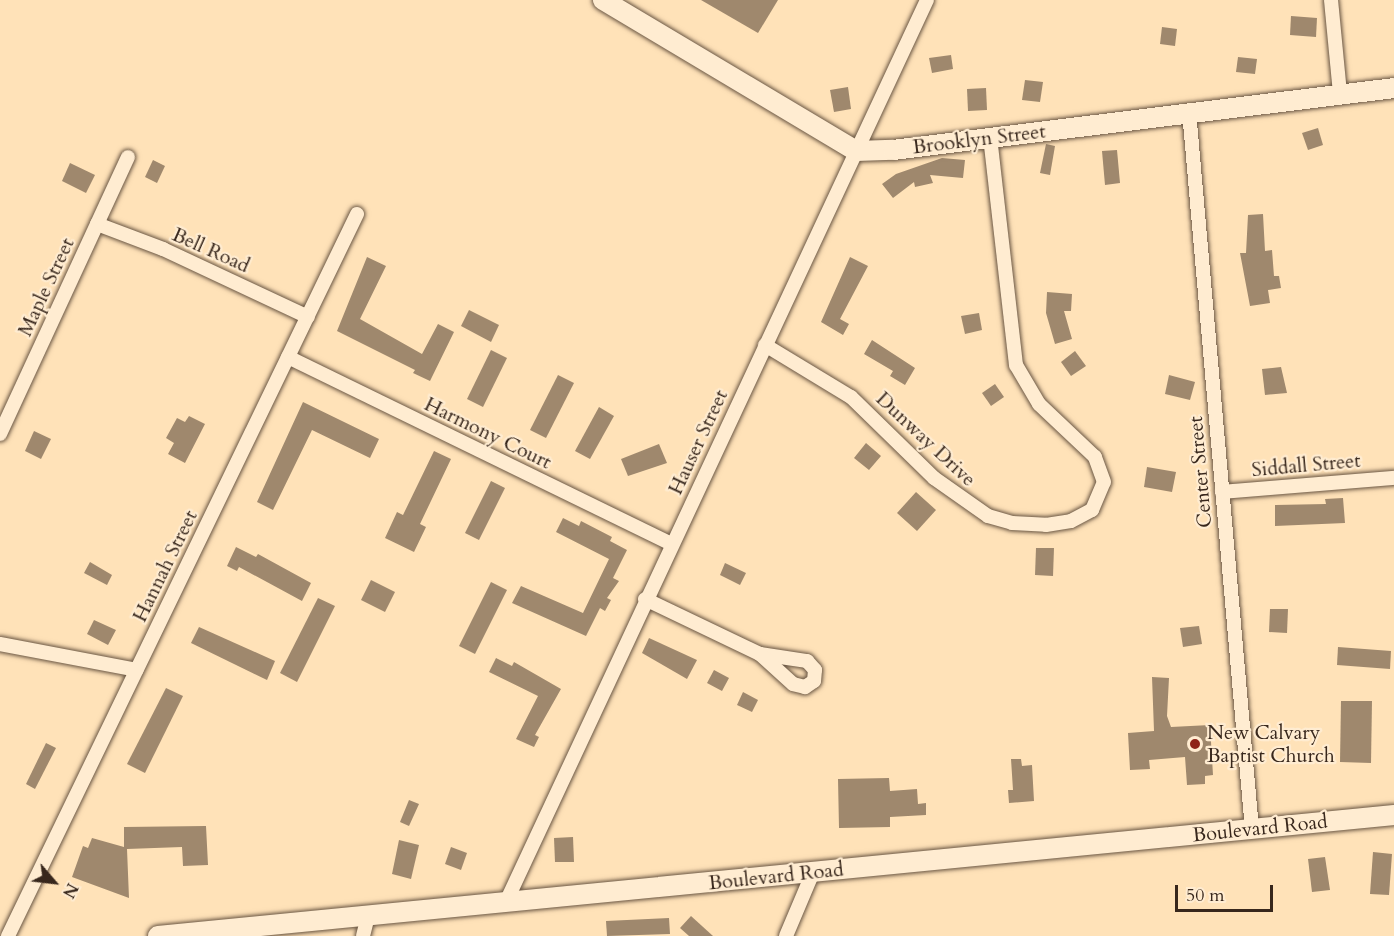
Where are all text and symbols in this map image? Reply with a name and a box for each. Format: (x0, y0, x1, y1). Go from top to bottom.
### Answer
street label: Brooklyn Street (911, 119, 1047, 159)
street label: Bell Road (169, 222, 253, 278)
street label: Maple Street (13, 234, 79, 340)
street label: Hauser Street (663, 386, 733, 498)
street label: Dunway Drive (871, 387, 981, 491)
street label: Harmony Court (421, 392, 555, 474)
street label: Center Street (1183, 415, 1217, 529)
street label: Siddall Street (1251, 448, 1361, 482)
street label: Hannah Street (128, 506, 202, 626)
place label: New Calvary Baptist Church (1207, 720, 1335, 767)
marker: New Calvary Baptist Church (1188, 737, 1202, 751)
street label: Boulevard Road (1191, 809, 1329, 847)
north arrow (24, 852, 84, 912)
street label: Boulevard Road (707, 857, 845, 895)
scale bar (1178, 873, 1276, 911)
text: N (57, 879, 83, 902)
text: 50 m (1186, 883, 1225, 908)

